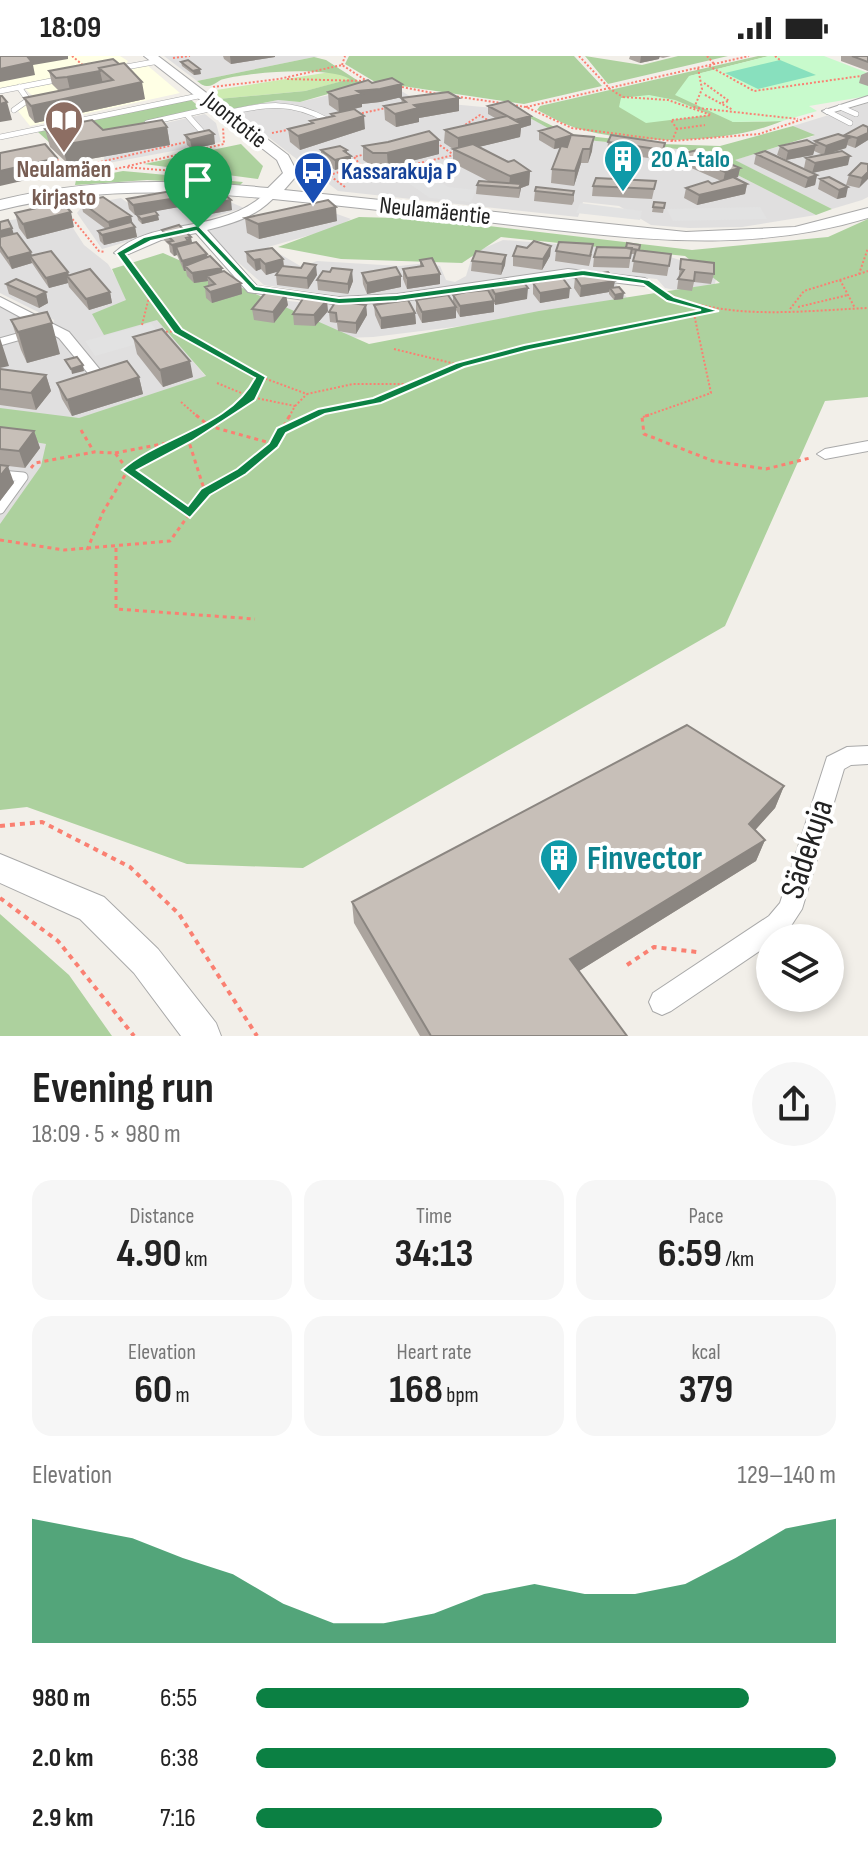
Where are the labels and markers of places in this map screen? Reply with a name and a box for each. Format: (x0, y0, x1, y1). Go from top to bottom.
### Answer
library icon: Neulamäen kirjasto (43, 99, 85, 154)
building icon: 20 A-talo (602, 138, 644, 193)
place label: 20 A-talo (651, 145, 730, 174)
pin (164, 146, 232, 228)
bus stop icon: Kassarakuja P (292, 150, 334, 205)
place label: Neulamäen kirjasto (17, 155, 111, 212)
place label: Kassarakuja P (341, 157, 457, 186)
building icon: Finvector (538, 837, 580, 892)
place label: Finvector (587, 838, 702, 879)

